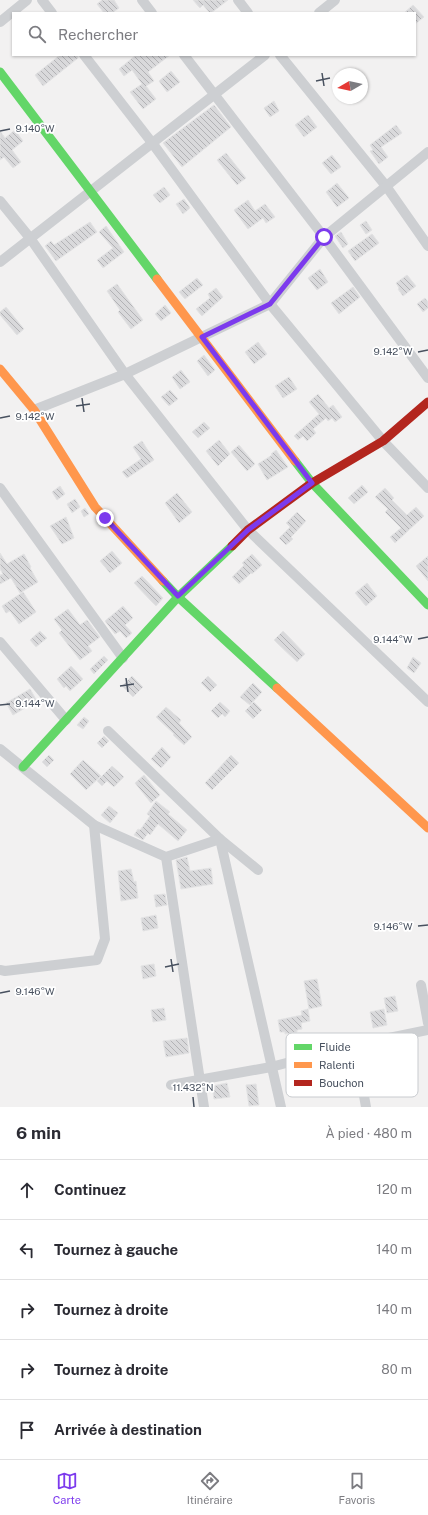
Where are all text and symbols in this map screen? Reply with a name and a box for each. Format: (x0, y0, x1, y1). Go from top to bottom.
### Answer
search box (12, 12, 416, 56)
icon: search (26, 23, 48, 45)
text: Rechercher (58, 26, 138, 43)
north arrow (332, 68, 368, 104)
text: 9.140°W (15, 122, 55, 134)
route start (315, 228, 333, 246)
text: 9.142°W (374, 345, 413, 357)
text: 9.142°W (16, 410, 55, 422)
route end (96, 509, 114, 527)
text: 9.144°W (373, 633, 413, 645)
text: 9.144°W (15, 697, 55, 709)
text: 9.146°W (373, 920, 413, 932)
text: 9.146°W (15, 985, 55, 997)
legend (286, 1033, 418, 1097)
text: Fluide (319, 1041, 351, 1053)
text: Ralenti (319, 1059, 355, 1071)
text: Bouchon (319, 1077, 364, 1089)
text: 11.432°N (172, 1081, 214, 1093)
text: 6 min (16, 1123, 61, 1143)
text: À pied · 480 m (325, 1126, 412, 1141)
icon: ahead (16, 1179, 38, 1201)
text: Continuez (54, 1181, 126, 1198)
text: 120 m (377, 1182, 412, 1197)
icon: left (16, 1239, 38, 1261)
text: Tournez à gauche (54, 1241, 178, 1258)
text: 140 m (376, 1242, 412, 1257)
icon: right (16, 1299, 38, 1321)
text: Tournez à droite (54, 1301, 168, 1318)
text: 140 m (376, 1302, 412, 1317)
icon: right (16, 1359, 38, 1381)
text: Tournez à droite (54, 1361, 168, 1378)
text: 80 m (381, 1362, 412, 1377)
icon: arrive (16, 1419, 38, 1441)
text: Arrivée à destination (54, 1421, 202, 1438)
tab: Carte (53, 1470, 81, 1506)
tab: Itinéraire (187, 1470, 233, 1506)
tab: Favoris (339, 1470, 375, 1506)

